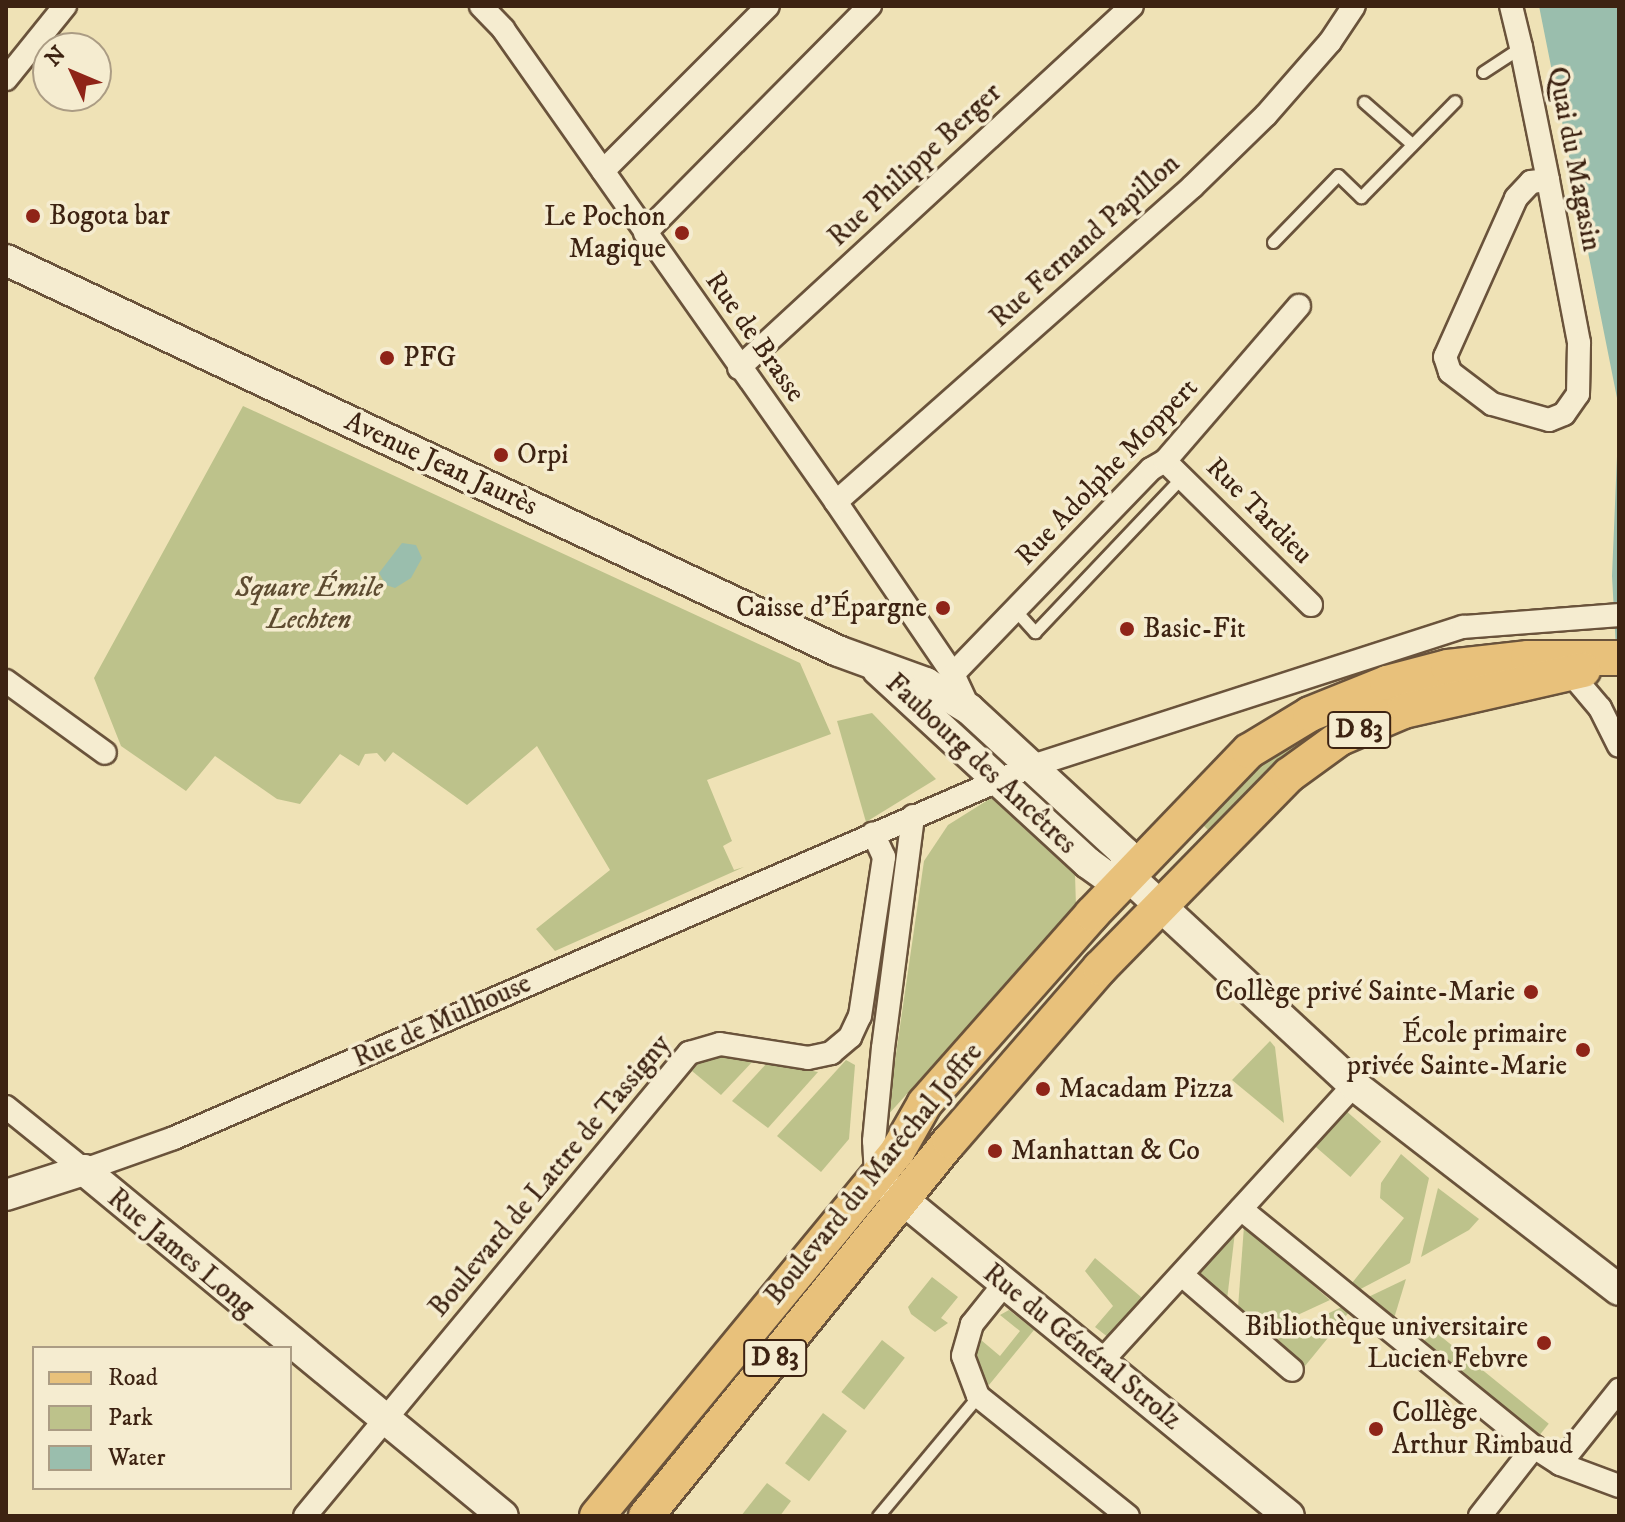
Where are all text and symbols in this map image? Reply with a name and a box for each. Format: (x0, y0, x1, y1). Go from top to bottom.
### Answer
north arrow (32, 32, 112, 112)
text: N (40, 40, 72, 72)
street label: Quai du Magasin (1540, 64, 1608, 254)
street label: Rue Philippe Berger (821, 76, 1009, 254)
street label: Rue Fernand Papillon (983, 147, 1187, 335)
place label: Bogota bar (49, 199, 170, 233)
place label: Le Pochon Magique (544, 200, 666, 266)
marker: Bogota bar (24, 207, 42, 225)
marker: Le Pochon Magique (673, 224, 691, 242)
street label: Rue de Brasse (698, 265, 812, 409)
place label: PFG (403, 341, 456, 375)
marker: PFG (378, 349, 396, 367)
street label: Rue Adolphe Moppert (1009, 371, 1205, 573)
street label: Avenue Jean Jaurès (339, 405, 543, 523)
place label: Orpi (517, 438, 569, 472)
marker: Orpi (492, 446, 510, 464)
street label: Rue Tardieu (1199, 451, 1319, 571)
park label: Square Émile Lechten (235, 571, 383, 637)
place label: Caisse d'Épargne (736, 591, 927, 625)
marker: Caisse d'Épargne (934, 599, 952, 617)
place label: Basic-Fit (1143, 612, 1246, 646)
marker: Basic-Fit (1118, 620, 1136, 638)
street label: Faubourg des Ancêtres (878, 667, 1084, 861)
road number: D 83 (1327, 708, 1391, 752)
street label: Rue de Mulhouse (348, 967, 536, 1075)
place label: Collège privé Sainte-Marie (1215, 975, 1515, 1009)
marker: Collège privé Sainte-Marie (1522, 983, 1540, 1001)
place label: École primaire privée Sainte-Marie (1347, 1017, 1567, 1083)
street label: Boulevard de Lattre de Tassigny (422, 1028, 678, 1324)
street label: Boulevard du Maréchal Joffre (758, 1036, 990, 1312)
marker: École primaire privée Sainte-Marie (1574, 1041, 1592, 1059)
place label: Macadam Pizza (1059, 1072, 1233, 1106)
marker: Macadam Pizza (1034, 1080, 1052, 1098)
place label: Manhattan & Co (1011, 1134, 1200, 1168)
marker: Manhattan & Co (986, 1142, 1004, 1160)
street label: Rue James Long (100, 1182, 262, 1324)
street label: Rue du Général Strolz (976, 1257, 1188, 1437)
place label: Bibliothèque universitaire Lucien Febvre (1245, 1310, 1528, 1376)
marker: Bibliothèque universitaire Lucien Febvre (1535, 1334, 1553, 1352)
road number: D 83 (743, 1336, 807, 1380)
legend (32, 1346, 292, 1490)
text: Road (108, 1363, 158, 1393)
place label: Collège Arthur Rimbaud (1392, 1396, 1573, 1462)
text: Park (108, 1403, 153, 1433)
marker: Collège Arthur Rimbaud (1367, 1420, 1385, 1438)
text: Water (108, 1443, 165, 1473)

